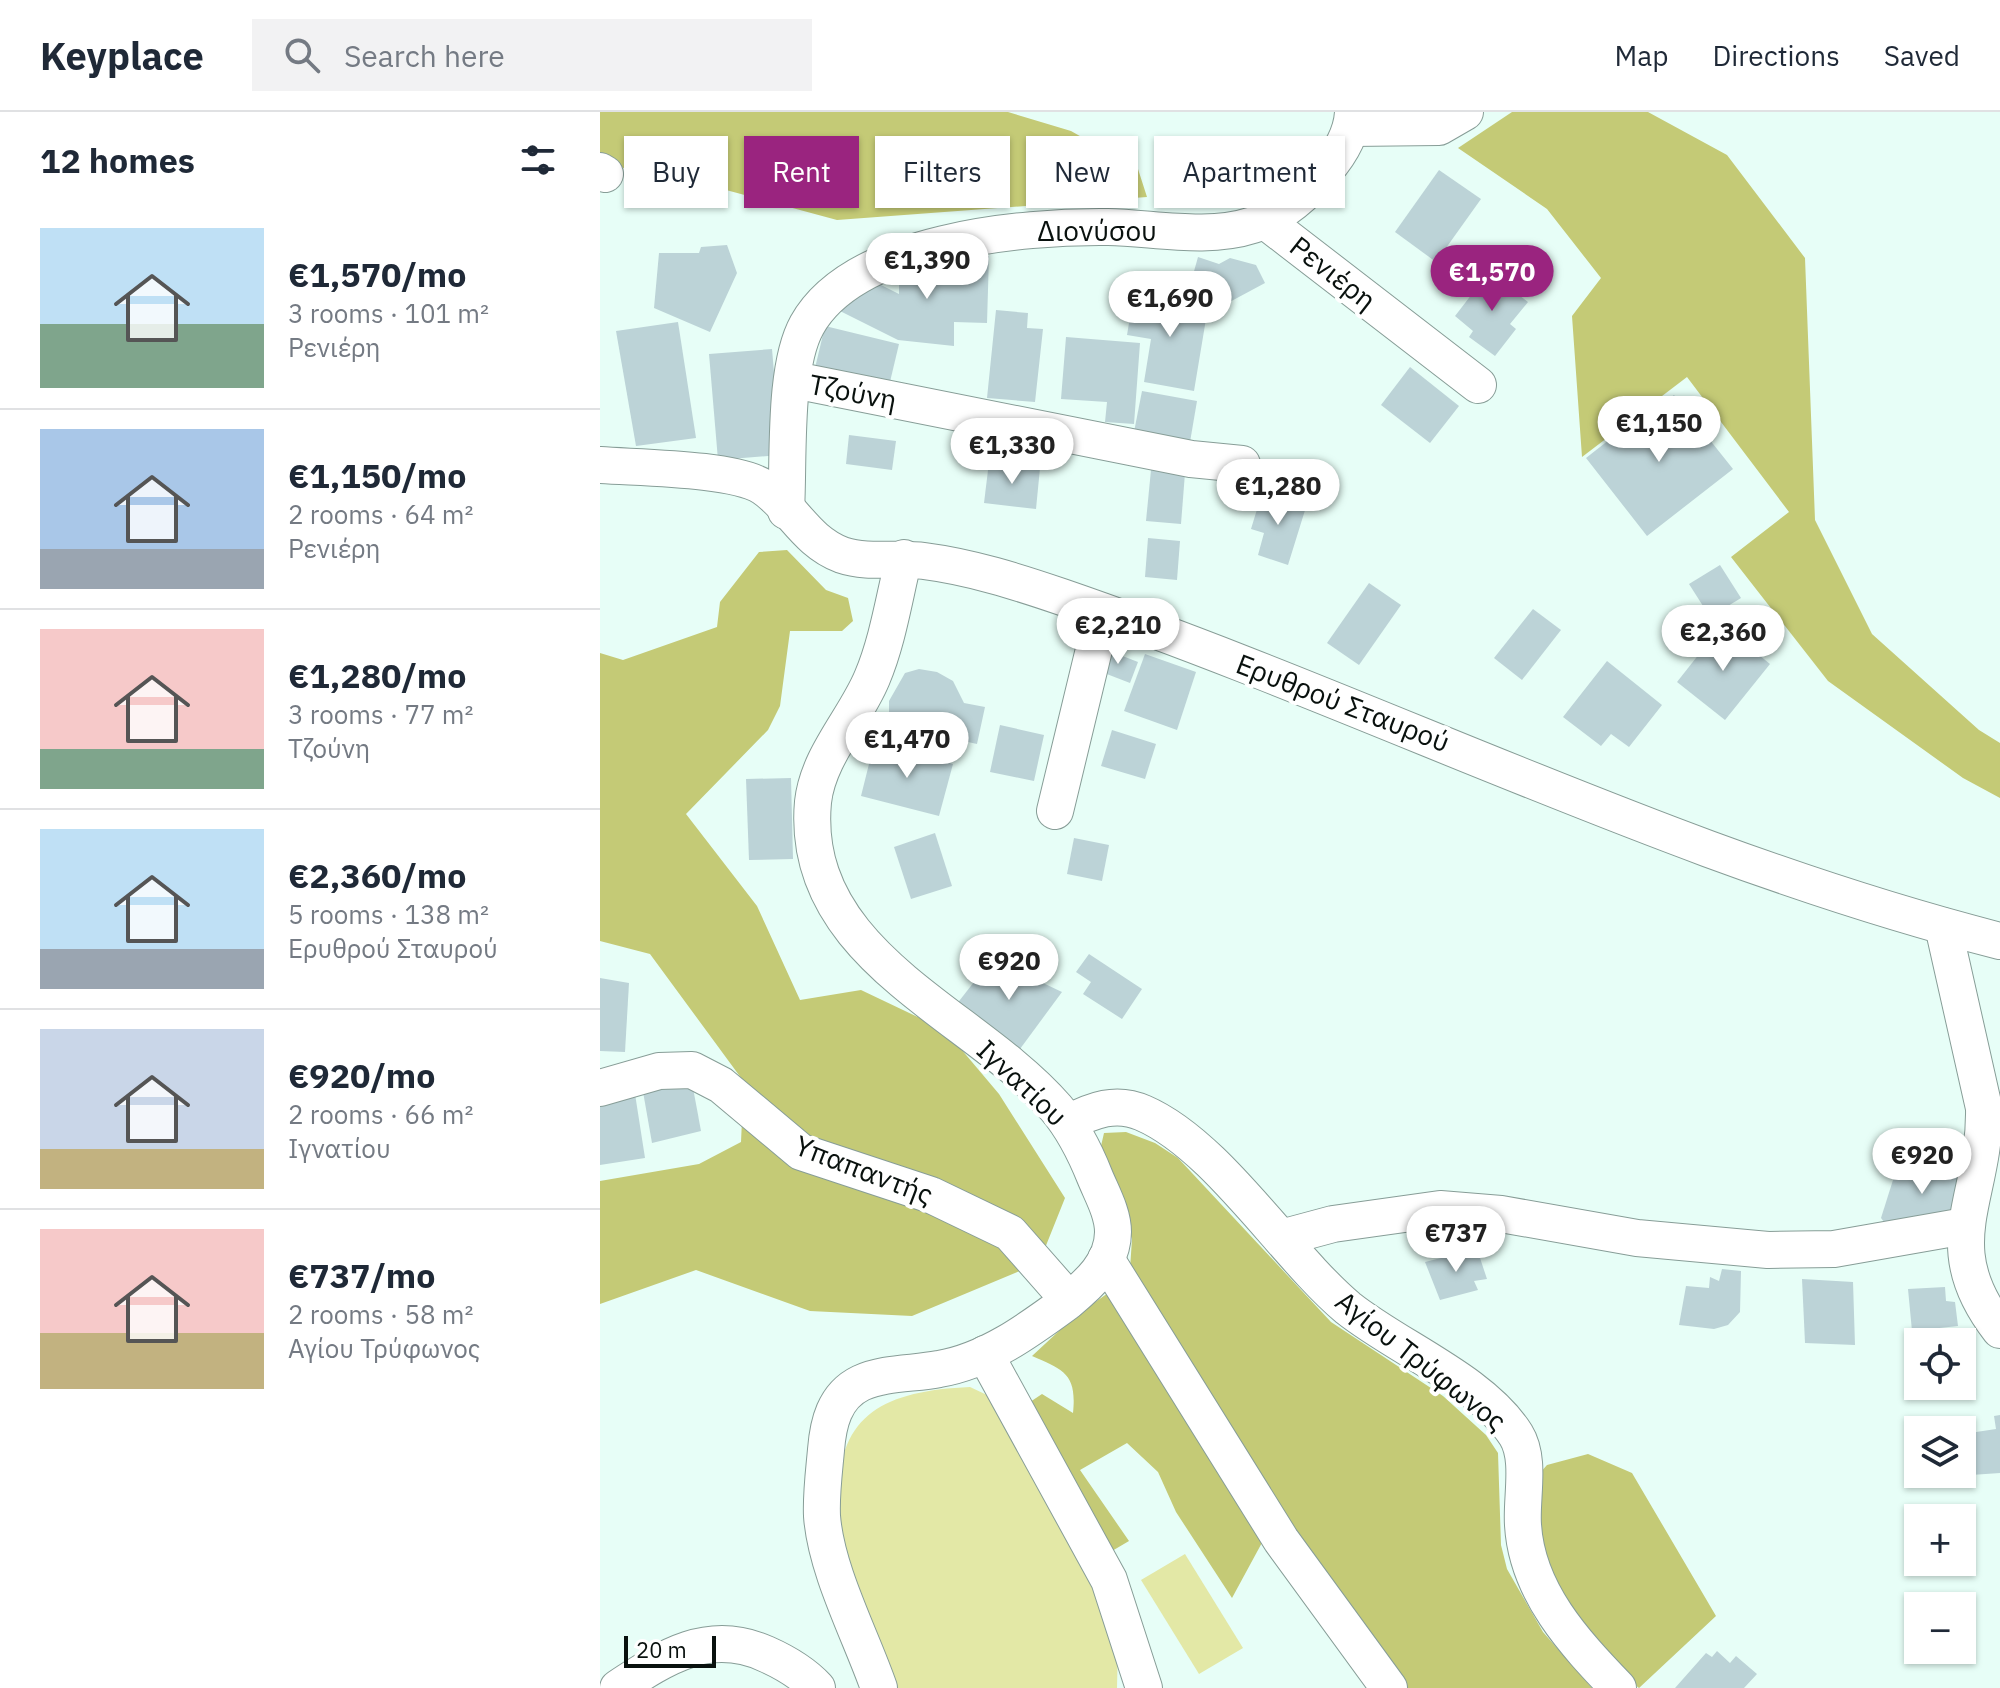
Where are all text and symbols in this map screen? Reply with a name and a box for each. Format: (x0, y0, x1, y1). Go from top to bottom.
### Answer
search box (252, 19, 812, 91)
text: Keyplace (40, 31, 204, 80)
icon: search (280, 33, 324, 77)
text: Search here (344, 36, 505, 75)
text: Map (1614, 37, 1668, 74)
text: Directions (1712, 37, 1840, 74)
text: Saved (1884, 37, 1960, 74)
chip: Buy (624, 136, 728, 208)
chip: Rent (744, 136, 859, 208)
chip: Filters (875, 136, 1010, 208)
chip: New (1026, 136, 1138, 208)
chip: Apartment (1154, 136, 1345, 208)
text: 12 homes (40, 138, 195, 182)
icon: filters (516, 138, 560, 182)
street label: Διονύσου (1037, 212, 1157, 249)
street label: Ρενιέρη (1283, 227, 1384, 318)
pin: €1,390 (862, 233, 992, 301)
text: €1,390 (884, 242, 970, 276)
pin: €1,570 (1427, 245, 1557, 313)
text: €1,570/mo (288, 252, 466, 296)
text: €1,570 (1449, 254, 1535, 288)
icon: home (104, 260, 200, 356)
pin: €1,690 (1105, 271, 1235, 339)
text: €1,690 (1127, 280, 1213, 314)
text: 3 rooms · 101 m² (288, 296, 489, 330)
text: Ρενιέρη (288, 330, 380, 364)
street label: Τζούνη (806, 365, 900, 418)
pin: €1,150 (1594, 396, 1724, 464)
text: €1,150 (1616, 405, 1702, 439)
pin: €1,330 (947, 418, 1077, 486)
text: €1,330 (969, 427, 1055, 461)
text: €1,150/mo (288, 453, 466, 497)
pin: €1,280 (1213, 459, 1343, 527)
icon: home (104, 461, 200, 557)
text: €1,280 (1235, 468, 1321, 502)
text: 2 rooms · 64 m² (288, 497, 473, 531)
text: Ρενιέρη (288, 531, 380, 565)
pin: €2,210 (1053, 598, 1183, 666)
pin: €2,360 (1658, 605, 1788, 673)
text: €2,210 (1075, 607, 1161, 641)
text: €2,360 (1680, 614, 1766, 648)
street label: Ερυθρού Σταυρού (1231, 645, 1455, 760)
text: €1,280/mo (288, 653, 466, 697)
icon: home (104, 661, 200, 757)
text: 3 rooms · 77 m² (288, 697, 473, 731)
pin: €1,470 (842, 712, 972, 780)
text: €1,470 (864, 721, 950, 755)
text: Τζούνη (288, 731, 370, 765)
text: €2,360/mo (288, 853, 466, 897)
icon: home (104, 861, 200, 957)
text: 5 rooms · 138 m² (288, 897, 489, 931)
text: Ερυθρού Σταυρού (288, 931, 498, 965)
pin: €920 (962, 934, 1056, 1002)
text: €920 (977, 943, 1041, 977)
street label: Ιγνατίου (969, 1031, 1075, 1134)
text: €920/mo (288, 1053, 435, 1097)
icon: home (104, 1061, 200, 1157)
text: 2 rooms · 66 m² (288, 1097, 473, 1131)
street label: Υπαπαντής (790, 1126, 938, 1213)
pin: €920 (1875, 1128, 1969, 1196)
text: Ιγνατίου (288, 1131, 391, 1165)
text: €920 (1890, 1137, 1954, 1171)
pin: €737 (1409, 1206, 1503, 1274)
text: €737 (1424, 1215, 1488, 1249)
text: €737/mo (288, 1253, 435, 1297)
icon: home (104, 1261, 200, 1357)
street label: Αγίου Τρύφωνος (1328, 1282, 1514, 1439)
text: 2 rooms · 58 m² (288, 1297, 473, 1331)
map controls (1904, 1328, 1976, 1664)
button: locate (1904, 1328, 1976, 1400)
text: Αγίου Τρύφωνος (288, 1331, 480, 1365)
button: layers (1904, 1416, 1976, 1488)
button: + (1904, 1504, 1976, 1576)
button: − (1904, 1592, 1976, 1664)
scale bar (624, 1632, 716, 1668)
text: 20 m (636, 1635, 687, 1664)

